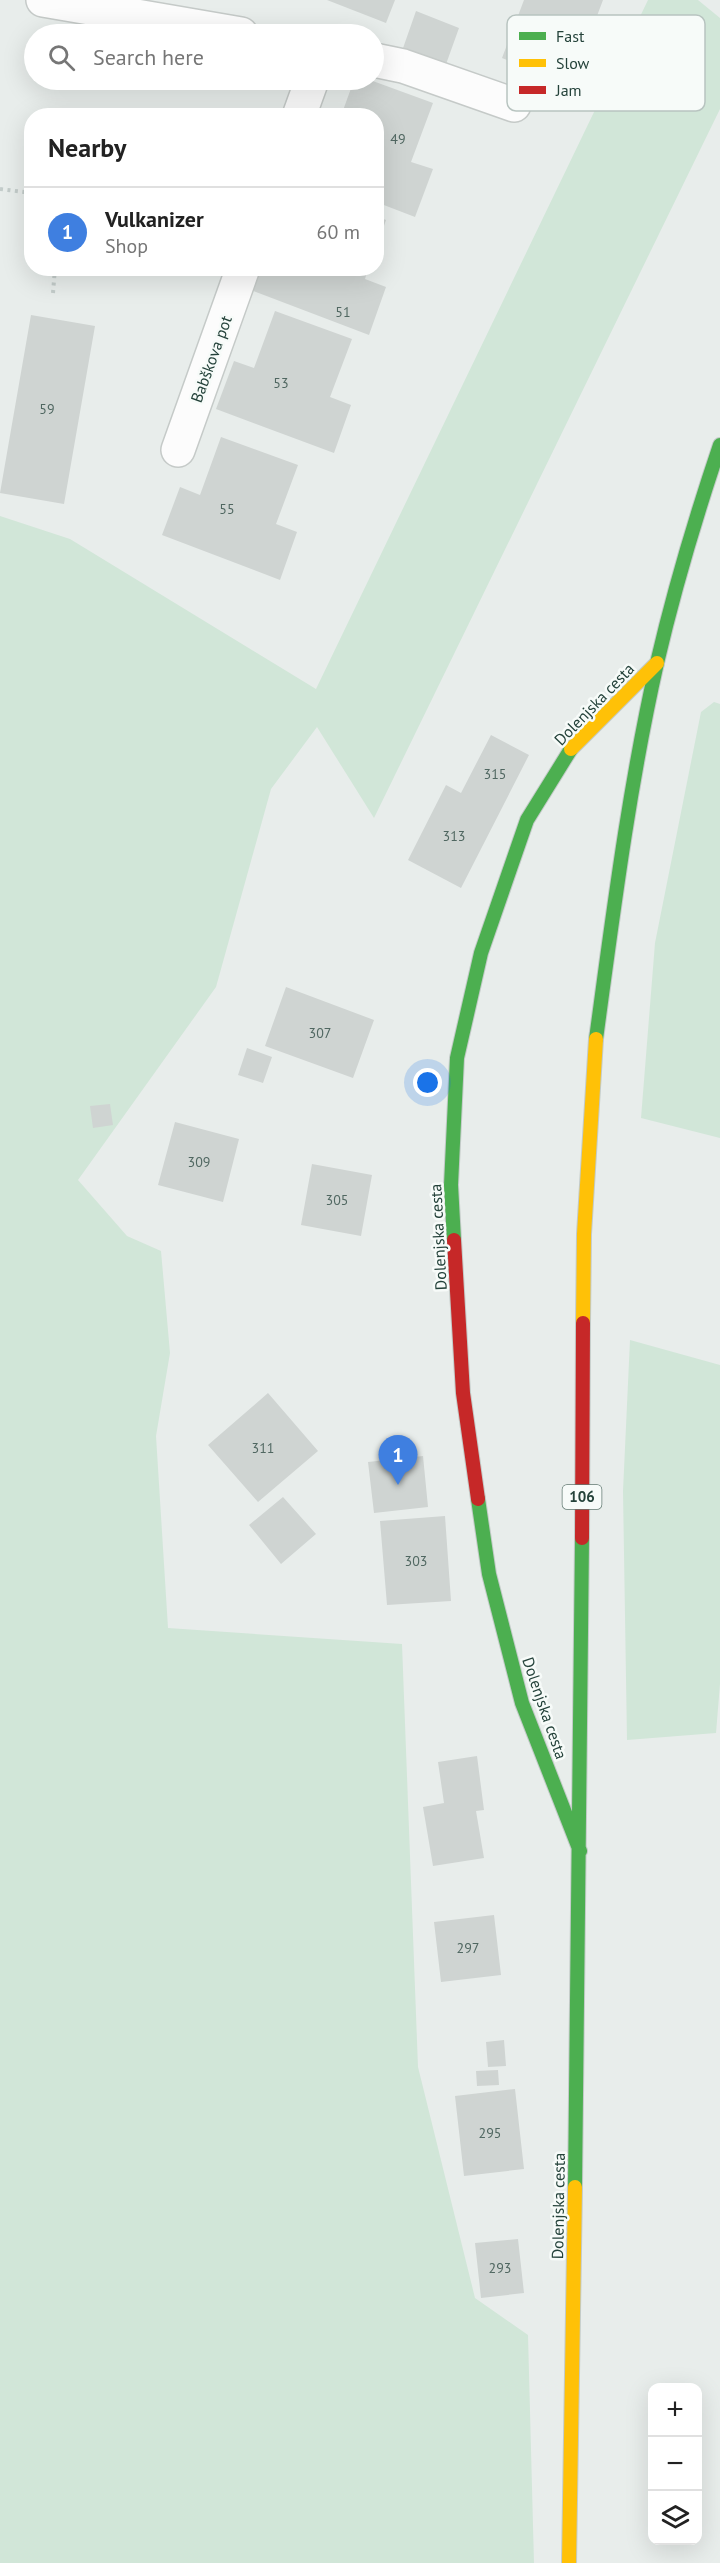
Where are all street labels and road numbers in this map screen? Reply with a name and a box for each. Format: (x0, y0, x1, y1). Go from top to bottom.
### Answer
street label: Babškova pot (186, 312, 236, 405)
street label: Dolenjska cesta (550, 659, 638, 749)
street label: Dolenjska cesta (425, 1183, 451, 1291)
road number: 106 (562, 1485, 602, 1509)
street label: Dolenjska cesta (518, 1654, 572, 1762)
street label: Dolenjska cesta (547, 2153, 569, 2259)

